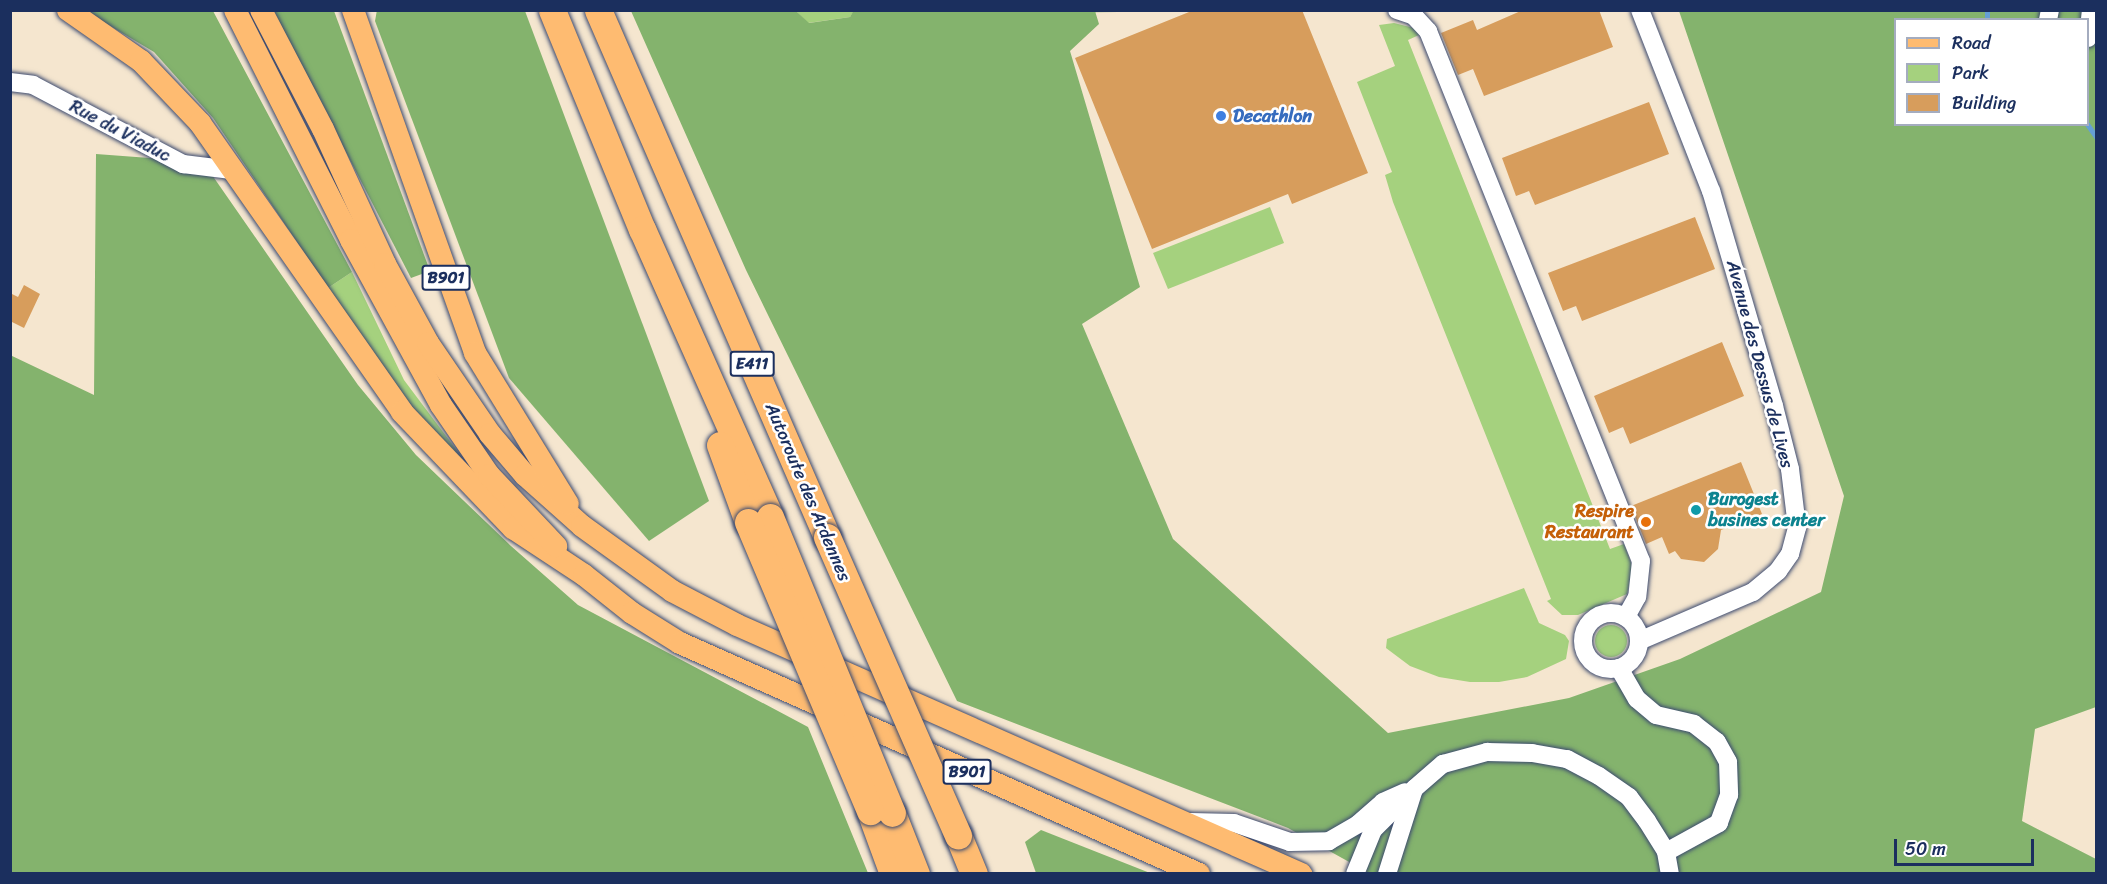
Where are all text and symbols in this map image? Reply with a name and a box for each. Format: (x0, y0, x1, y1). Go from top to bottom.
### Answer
legend (1894, 18, 2089, 126)
text: Road (1952, 27, 1991, 59)
text: Park (1952, 57, 1989, 89)
text: Building (1952, 87, 2016, 119)
street label: Rue du Viaduc (66, 95, 174, 167)
place label: Decathlon (1233, 105, 1312, 127)
marker: Decathlon (1214, 109, 1228, 123)
street label: Avenue des Dessus de Lives (1722, 258, 1798, 470)
road number: B901 (420, 265, 472, 291)
road number: E411 (730, 351, 774, 377)
street label: Autoroute des Ardennes (761, 399, 855, 585)
place label: Burogest busines center (1708, 489, 1824, 532)
place label: Respire Restaurant (1545, 501, 1634, 544)
marker: Burogest busines center (1689, 503, 1703, 517)
marker: Respire Restaurant (1639, 515, 1653, 529)
road number: B901 (942, 759, 992, 785)
scale bar (1897, 827, 2036, 865)
text: 50 m (1905, 833, 1946, 865)

